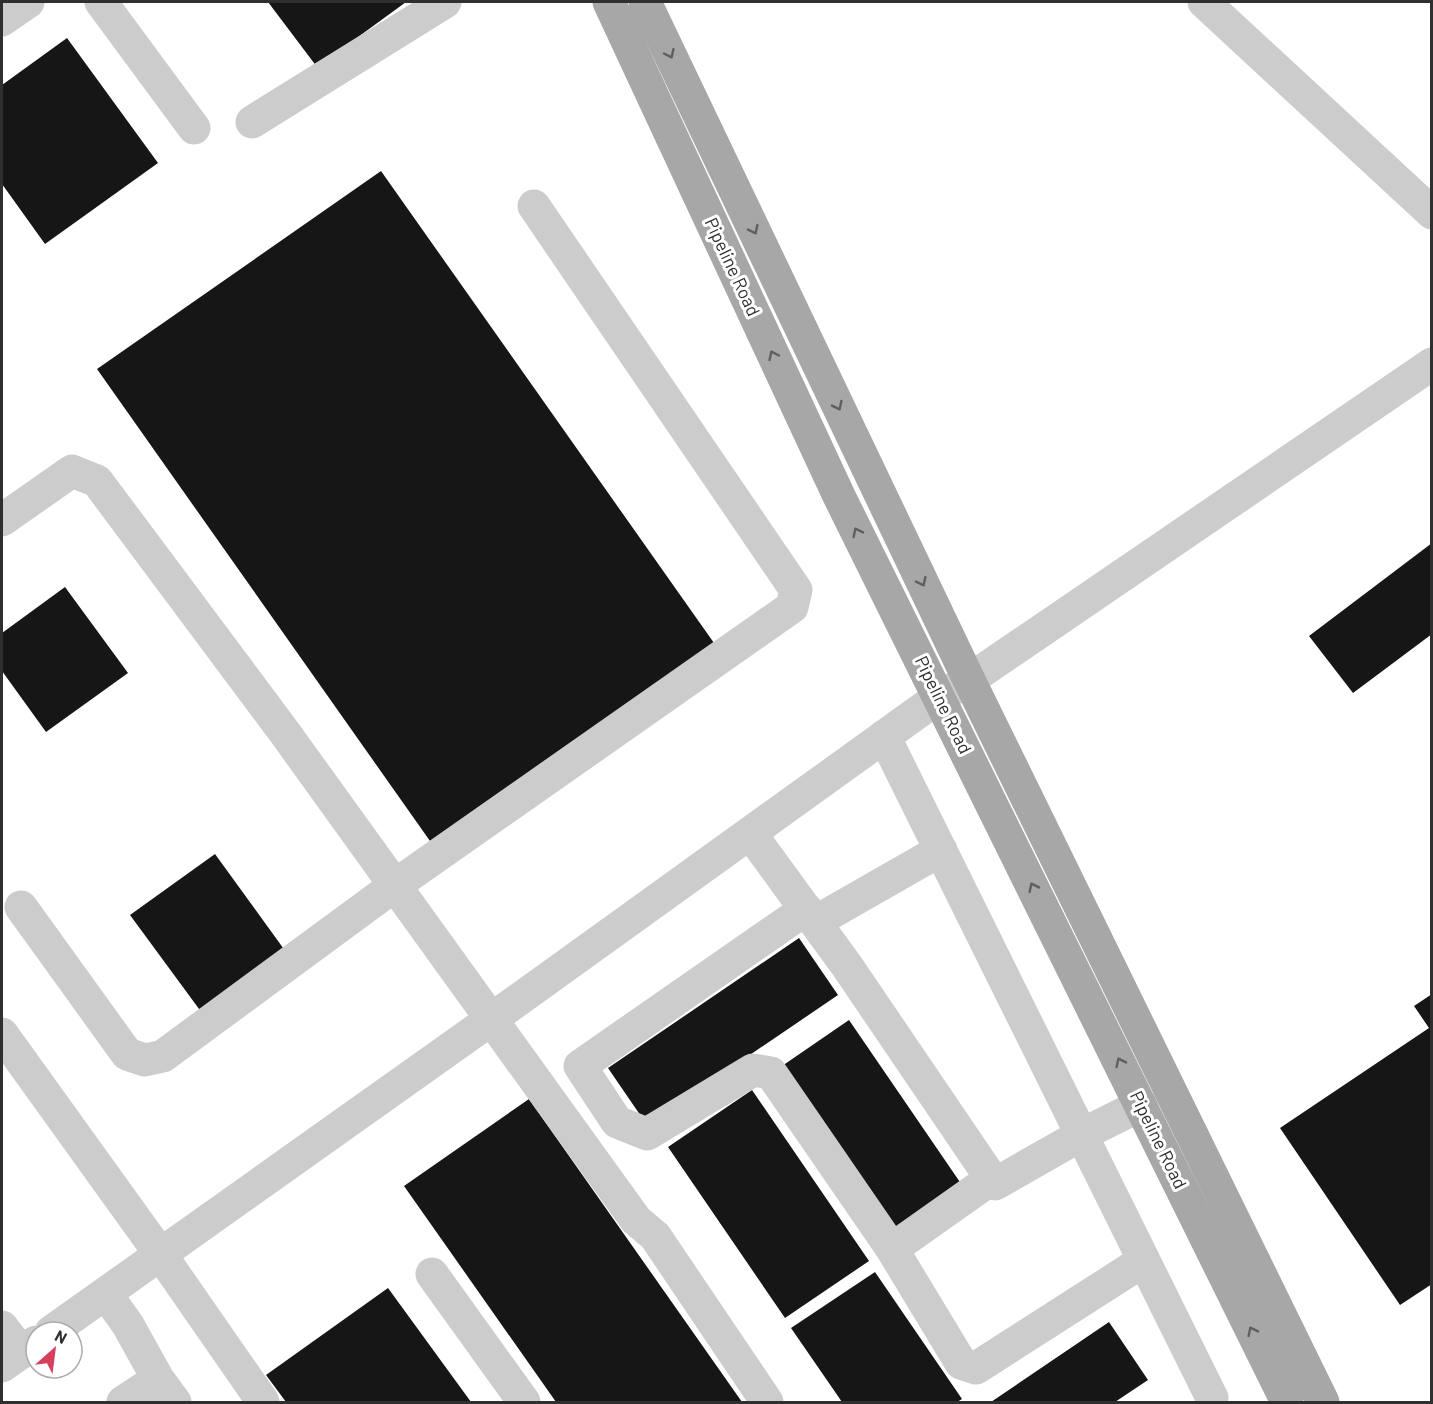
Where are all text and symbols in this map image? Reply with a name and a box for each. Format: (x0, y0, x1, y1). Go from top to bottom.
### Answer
one-way arrow (663, 48, 675, 59)
street label: Pipeline Road (701, 214, 765, 319)
one-way arrow (746, 224, 758, 235)
one-way arrow (769, 351, 781, 362)
one-way arrow (830, 400, 842, 411)
one-way arrow (852, 527, 864, 538)
one-way arrow (914, 576, 926, 587)
street label: Pipeline Road (911, 652, 977, 757)
one-way arrow (1029, 883, 1041, 894)
one-way arrow (1115, 1057, 1127, 1068)
street label: Pipeline Road (1126, 1087, 1192, 1192)
north arrow (24, 1320, 84, 1380)
text: N (52, 1325, 70, 1347)
one-way arrow (1248, 1327, 1260, 1338)

